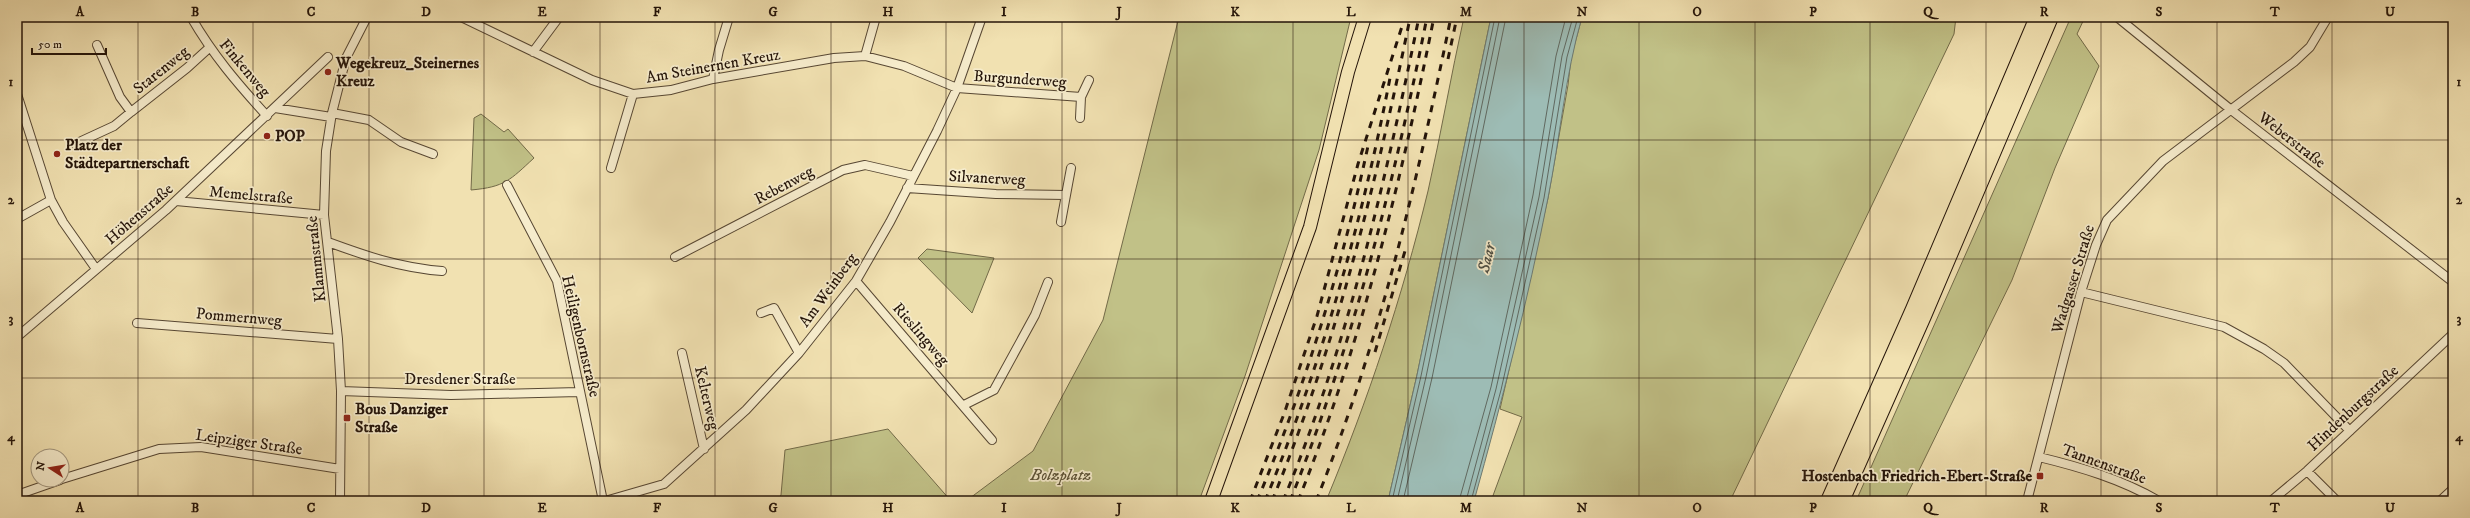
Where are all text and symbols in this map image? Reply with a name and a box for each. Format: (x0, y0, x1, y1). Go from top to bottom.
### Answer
text: A (75, 4, 85, 20)
text: B (191, 4, 199, 20)
text: C (307, 4, 316, 20)
text: D (421, 4, 431, 20)
text: E (537, 4, 547, 20)
text: F (653, 4, 662, 20)
text: G (768, 4, 778, 20)
text: H (883, 4, 894, 20)
text: I (1001, 4, 1007, 20)
text: J (1114, 4, 1122, 21)
text: K (1230, 4, 1240, 20)
text: L (1346, 4, 1356, 20)
text: M (1460, 4, 1472, 20)
text: N (1577, 4, 1588, 20)
text: O (1692, 4, 1702, 20)
text: P (1809, 4, 1817, 20)
text: Q (1923, 4, 1939, 20)
text: R (2040, 4, 2049, 20)
text: S (2156, 4, 2163, 20)
text: T (2269, 4, 2281, 20)
text: U (2385, 4, 2395, 20)
scale bar (32, 30, 106, 56)
street label: Finkenweg (215, 35, 275, 101)
text: 50 m (38, 37, 62, 52)
street label: Starenweg (129, 41, 193, 98)
street label: Am Steinernen Kreuz (644, 44, 782, 88)
place label: Wegekreuz_Steinernes Kreuz (335, 53, 480, 91)
street label: Burgunderweg (973, 66, 1067, 92)
marker: Wegekreuz_Steinernes Kreuz (323, 67, 333, 77)
text: 1 (9, 74, 14, 90)
text: 1 (2457, 74, 2462, 90)
street label: Weberstraße (2253, 107, 2330, 173)
place label: POP (275, 126, 305, 146)
marker: POP (262, 131, 272, 141)
place label: Platz der Städtepartnerschaft (65, 135, 190, 173)
marker: Platz der Städtepartnerschaft (52, 149, 62, 159)
street label: Rebenweg (751, 161, 817, 209)
street label: Silvanerweg (948, 166, 1026, 190)
street label: Höhenstraße (101, 179, 177, 249)
street label: Memelstraße (208, 181, 294, 209)
text: 2 (8, 192, 15, 208)
text: 2 (2456, 192, 2463, 208)
street label: Klammstraße (301, 215, 330, 303)
street label: Wadgasser Straße (2047, 222, 2099, 337)
water label: Saar (1473, 239, 1502, 276)
street label: Am Weinberg (794, 249, 862, 331)
street label: Heiligenbornstraße (557, 273, 605, 399)
street label: Rieslingweg (888, 298, 954, 370)
street label: Pommernweg (195, 303, 283, 331)
text: 3 (9, 311, 14, 327)
text: 3 (2457, 311, 2462, 327)
street label: Hindenburgstraße (2303, 360, 2403, 455)
street label: Kelterweg (690, 364, 724, 432)
street label: Dresdener Straße (404, 369, 516, 389)
place label: Bous Danziger Straße (355, 399, 449, 437)
marker: Bous Danziger Straße (342, 413, 352, 423)
street label: Leipziger Straße (194, 425, 304, 459)
text: 4 (6, 429, 15, 446)
text: 4 (2454, 429, 2463, 446)
street label: Tannenstraße (2059, 439, 2149, 489)
north arrow (30, 448, 70, 488)
text: N (33, 460, 49, 472)
park label: Bolzplatz (1030, 465, 1091, 485)
place label: Hostenbach Friedrich-Ebert-Straße (1801, 466, 2032, 486)
marker: Hostenbach Friedrich-Ebert-Straße (2035, 471, 2045, 481)
text: A (75, 500, 85, 516)
text: B (191, 500, 199, 516)
text: C (307, 500, 316, 516)
text: D (421, 500, 431, 516)
text: E (537, 500, 547, 516)
text: F (653, 500, 662, 516)
text: G (768, 500, 778, 516)
text: H (883, 500, 894, 516)
text: I (1001, 500, 1007, 516)
text: J (1114, 500, 1122, 517)
text: K (1230, 500, 1240, 516)
text: L (1346, 500, 1356, 516)
text: M (1460, 500, 1472, 516)
text: N (1577, 500, 1588, 516)
text: O (1692, 500, 1702, 516)
text: P (1809, 500, 1817, 516)
text: Q (1923, 500, 1939, 516)
text: R (2040, 500, 2049, 516)
text: S (2156, 500, 2163, 516)
text: T (2269, 500, 2281, 516)
text: U (2385, 500, 2395, 516)

